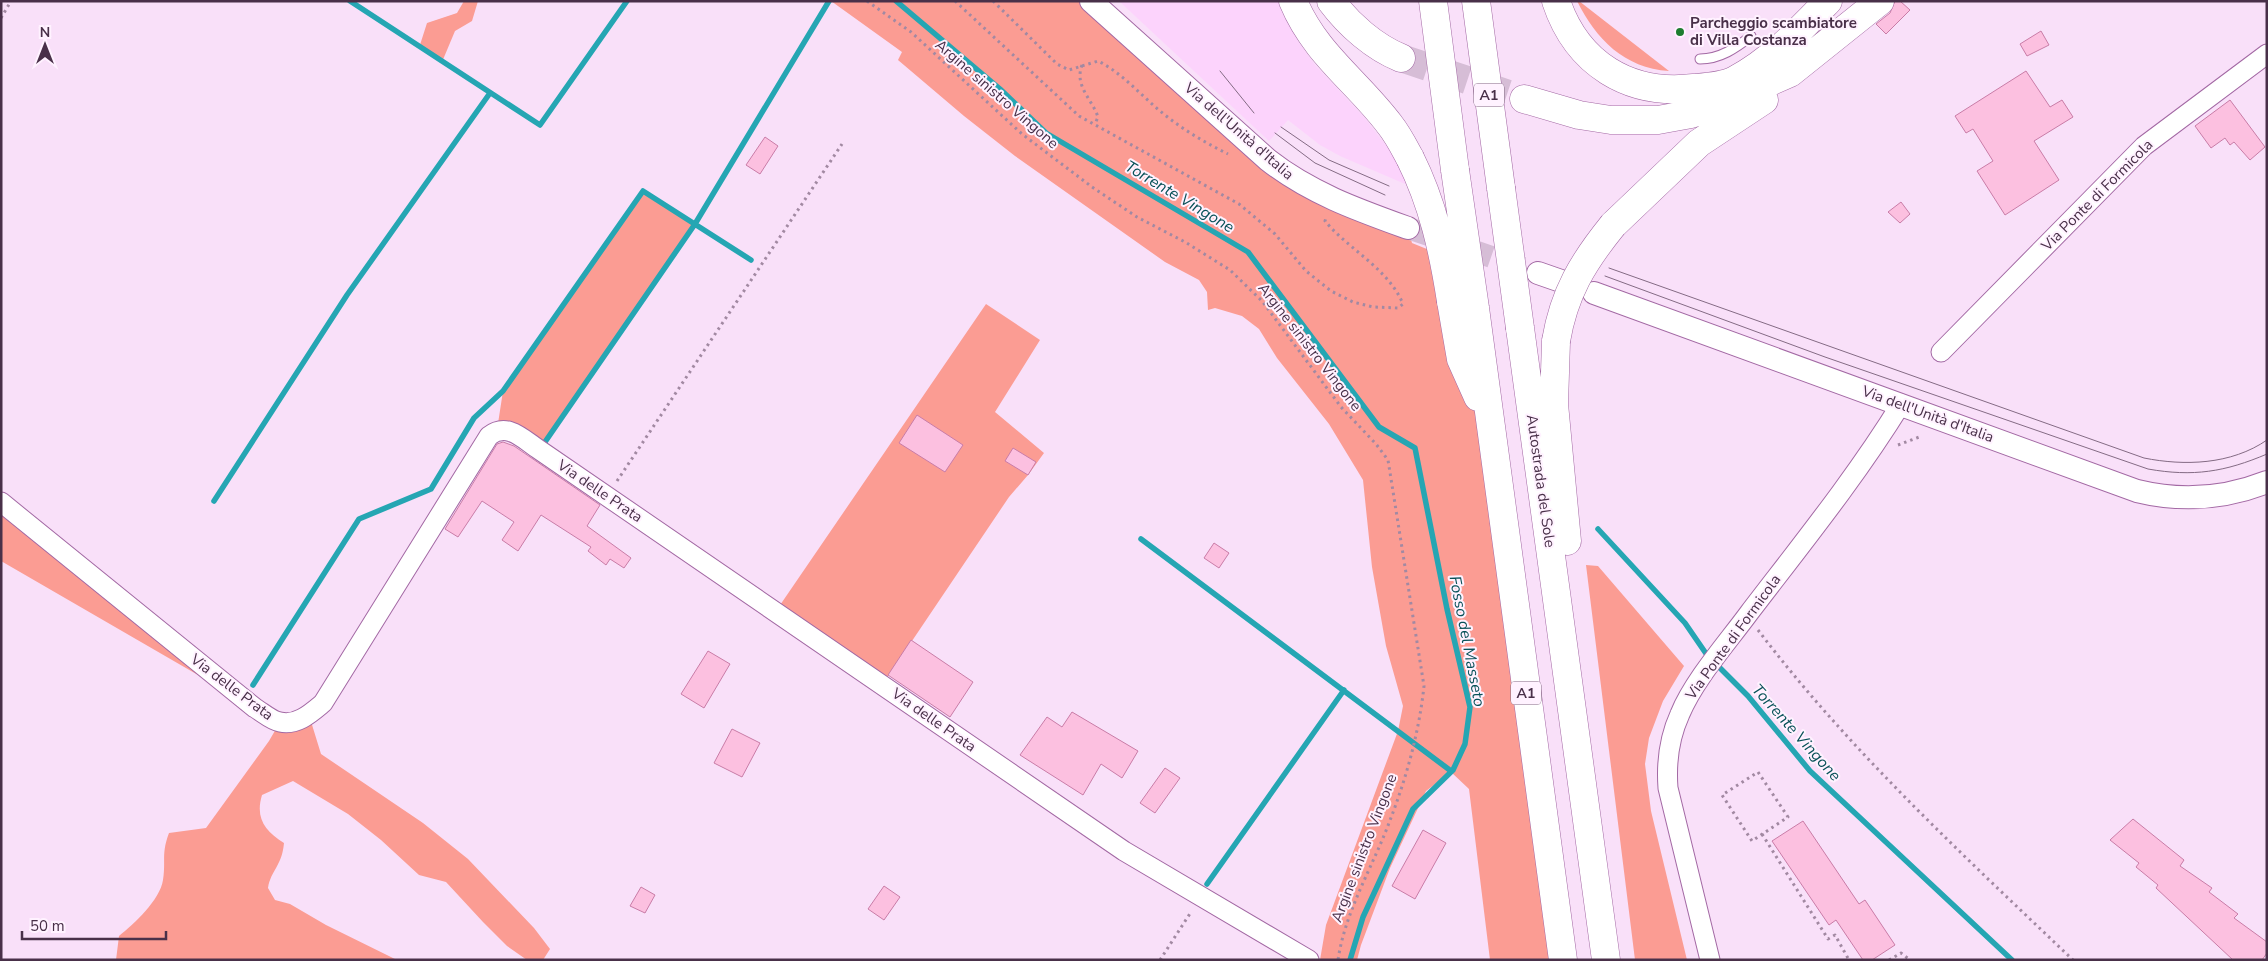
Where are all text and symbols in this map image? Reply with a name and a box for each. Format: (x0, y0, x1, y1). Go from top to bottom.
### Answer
place label: Parcheggio scambiatore di Villa Costanza (1690, 13, 1857, 50)
north arrow (20, 20, 70, 70)
text: N (40, 23, 50, 42)
marker: Parcheggio scambiatore di Villa Costanza (1674, 26, 1686, 38)
street label: Argine sinistro Vingone (931, 35, 1063, 153)
street label: Via dell'Unità d'Italia (1179, 77, 1298, 184)
road number: A1 (1474, 84, 1504, 106)
street label: Via Ponte di Formicola (2036, 135, 2157, 256)
water label: Torrente Vingone (1121, 155, 1239, 238)
street label: Argine sinistro Vingone (1254, 279, 1366, 415)
street label: Via dell'Unità d'Italia (1858, 381, 1997, 447)
street label: Autostrada del Sole (1522, 413, 1560, 549)
street label: Via delle Prata (553, 455, 647, 527)
street label: Via Ponte di Formicola (1680, 570, 1785, 704)
water label: Fosso del Masseto (1444, 574, 1491, 709)
street label: Via delle Prata (186, 649, 277, 725)
water label: Torrente Vingone (1747, 679, 1846, 787)
road number: A1 (1511, 681, 1541, 704)
street label: Via delle Prata (887, 683, 980, 757)
street label: Argine sinistro Vingone (1326, 771, 1402, 925)
scale bar (22, 908, 166, 940)
text: 50 m (30, 916, 65, 936)

